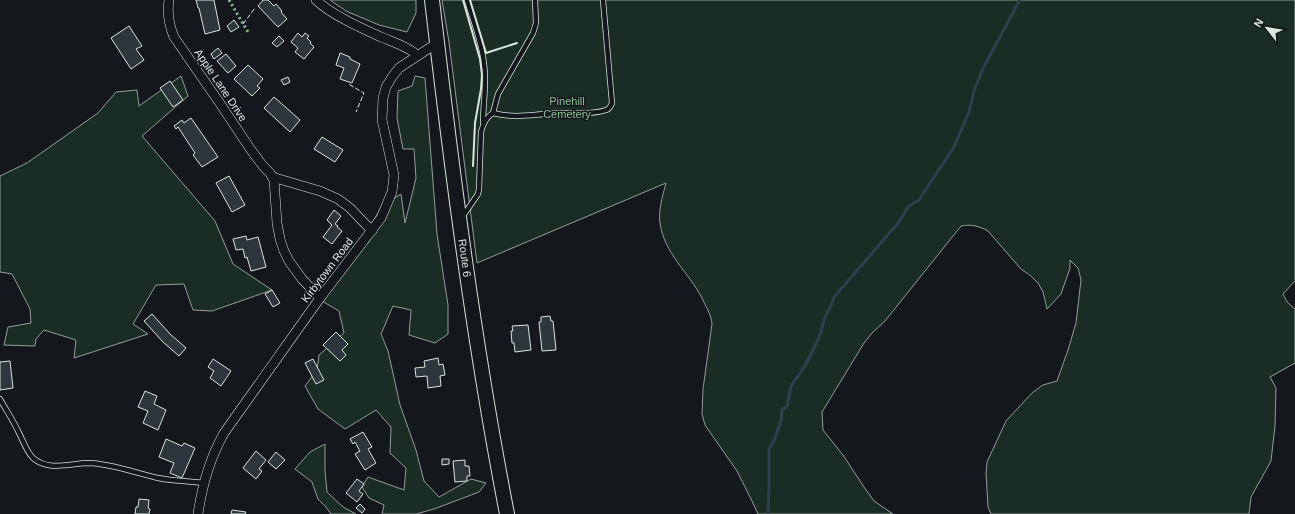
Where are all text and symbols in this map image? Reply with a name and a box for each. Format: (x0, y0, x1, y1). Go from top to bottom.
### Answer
north arrow (1247, 8, 1287, 48)
text: N (1251, 16, 1266, 29)
street label: Apple Lane Drive (192, 47, 250, 123)
park label: Pinehill Cemetery (543, 95, 591, 120)
street label: Kirbytown Road (299, 235, 355, 305)
street label: Route 6 (456, 238, 474, 278)

